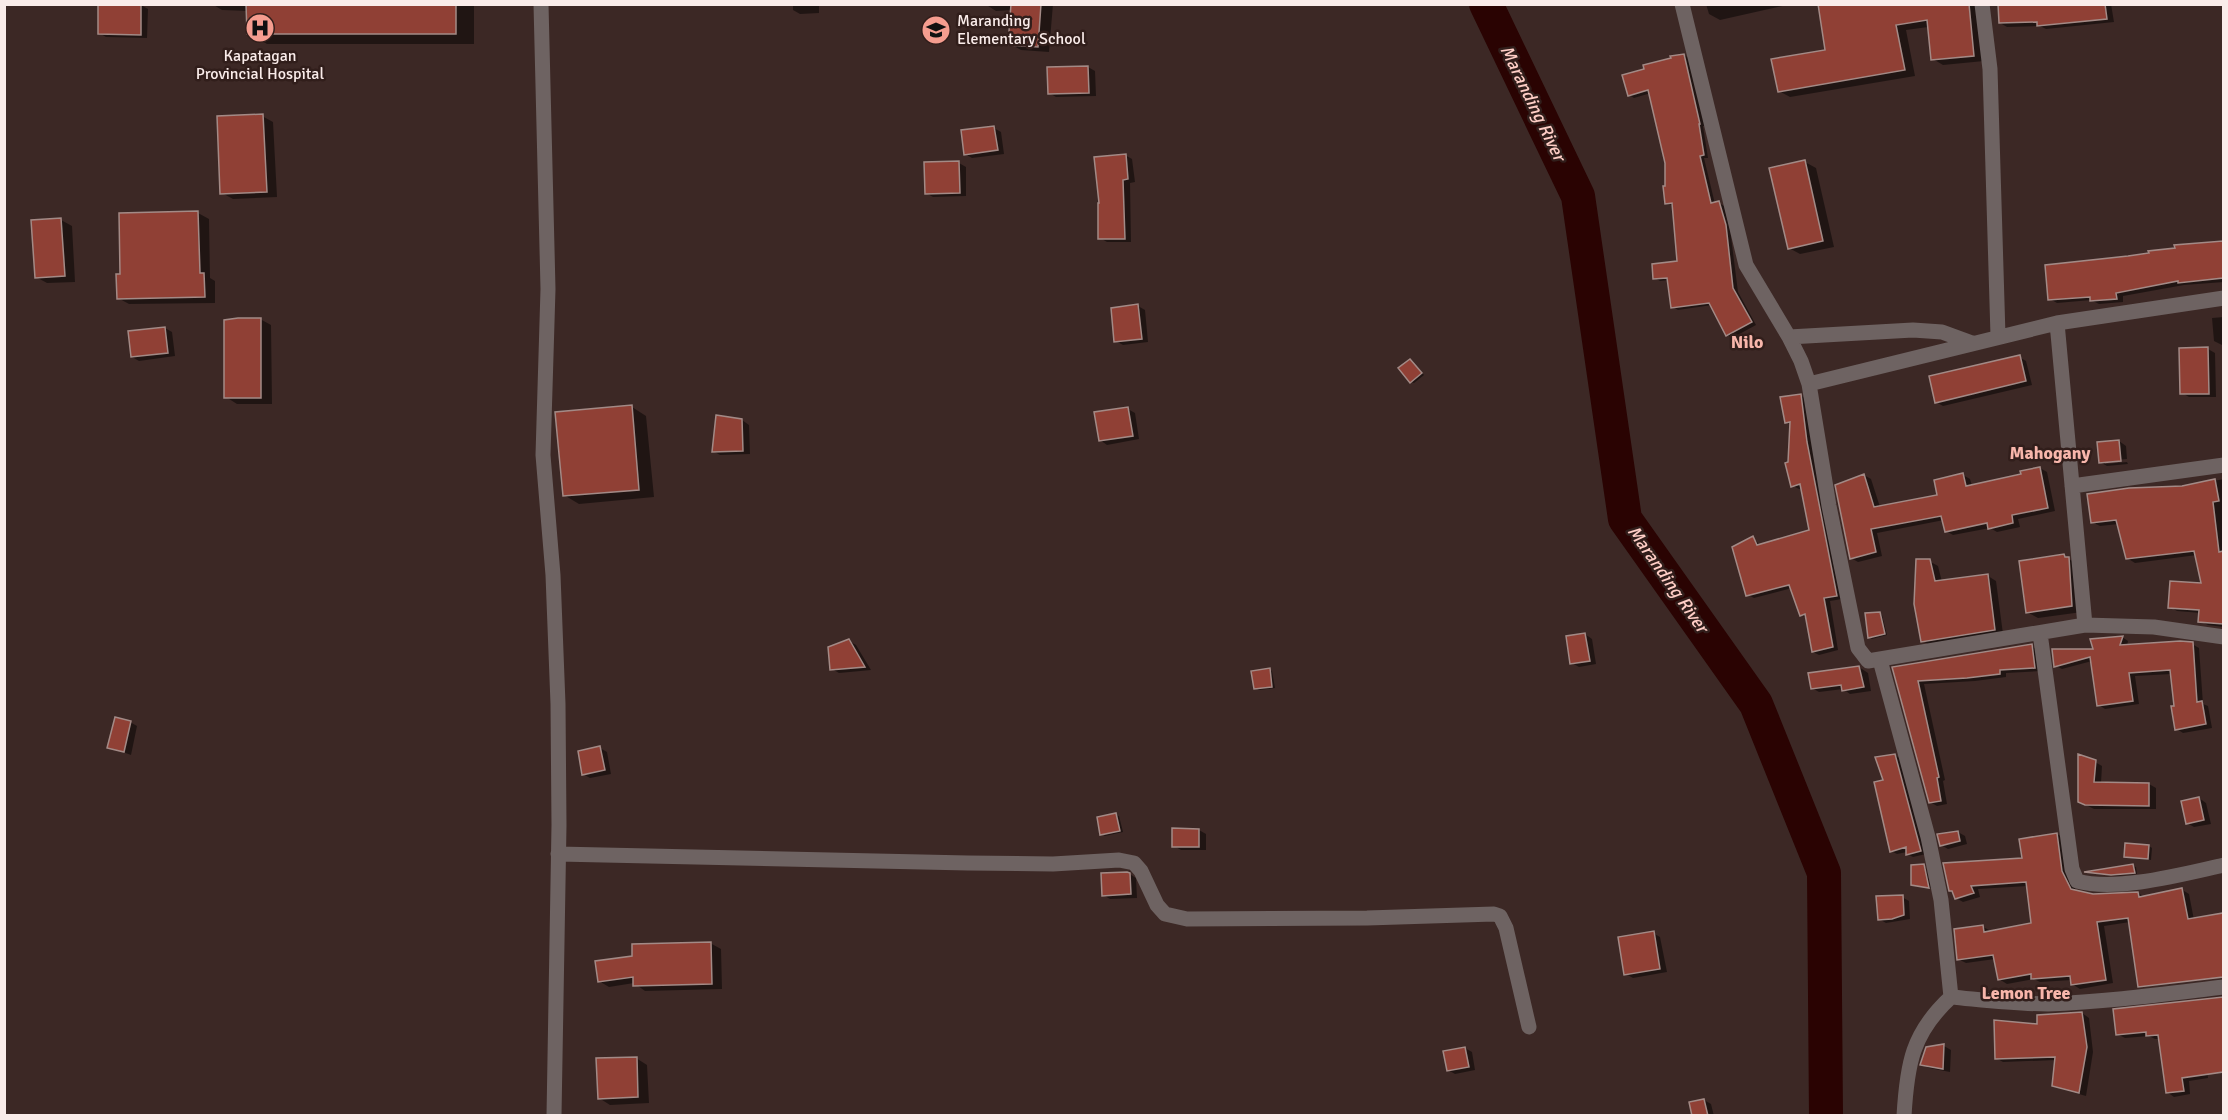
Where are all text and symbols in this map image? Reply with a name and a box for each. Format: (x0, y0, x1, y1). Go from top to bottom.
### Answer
place label: Maranding Elementary School (957, 11, 1086, 49)
hospital icon: Kapatagan Provincial Hospital (244, 12, 276, 44)
school or university icon: Maranding Elementary School (920, 14, 952, 46)
water label: Maranding River (1496, 42, 1572, 167)
place label: Kapatagan Provincial Hospital (196, 46, 324, 84)
district label: Nilo (1731, 331, 1763, 353)
district label: Mahogany (2010, 442, 2090, 464)
water label: Maranding River (1623, 521, 1714, 639)
district label: Lemon Tree (1981, 982, 2071, 1004)

